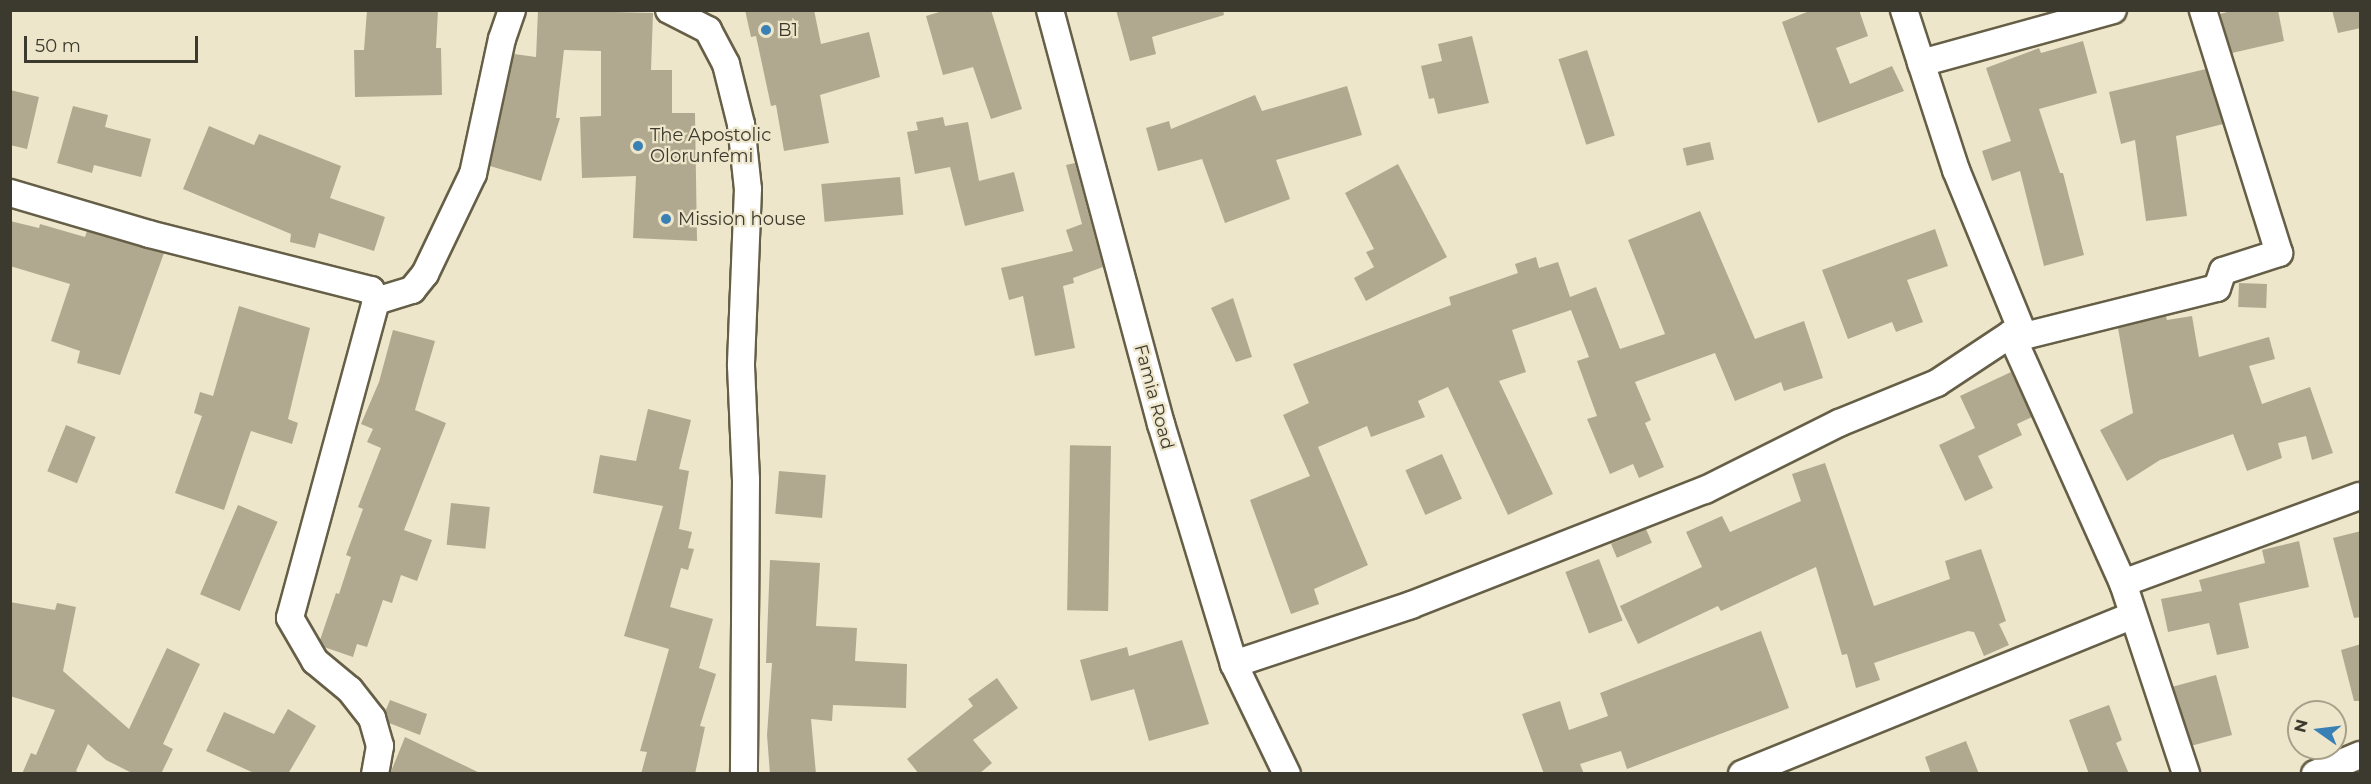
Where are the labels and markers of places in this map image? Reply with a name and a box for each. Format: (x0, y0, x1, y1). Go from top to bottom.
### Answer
place label: B1 (778, 19, 798, 41)
marker: B1 (759, 23, 773, 37)
place label: The Apostolic Olorunfemi (650, 125, 771, 168)
marker: The Apostolic Olorunfemi (631, 139, 645, 153)
place label: Mission house (678, 208, 806, 230)
marker: Mission house (659, 212, 673, 226)

